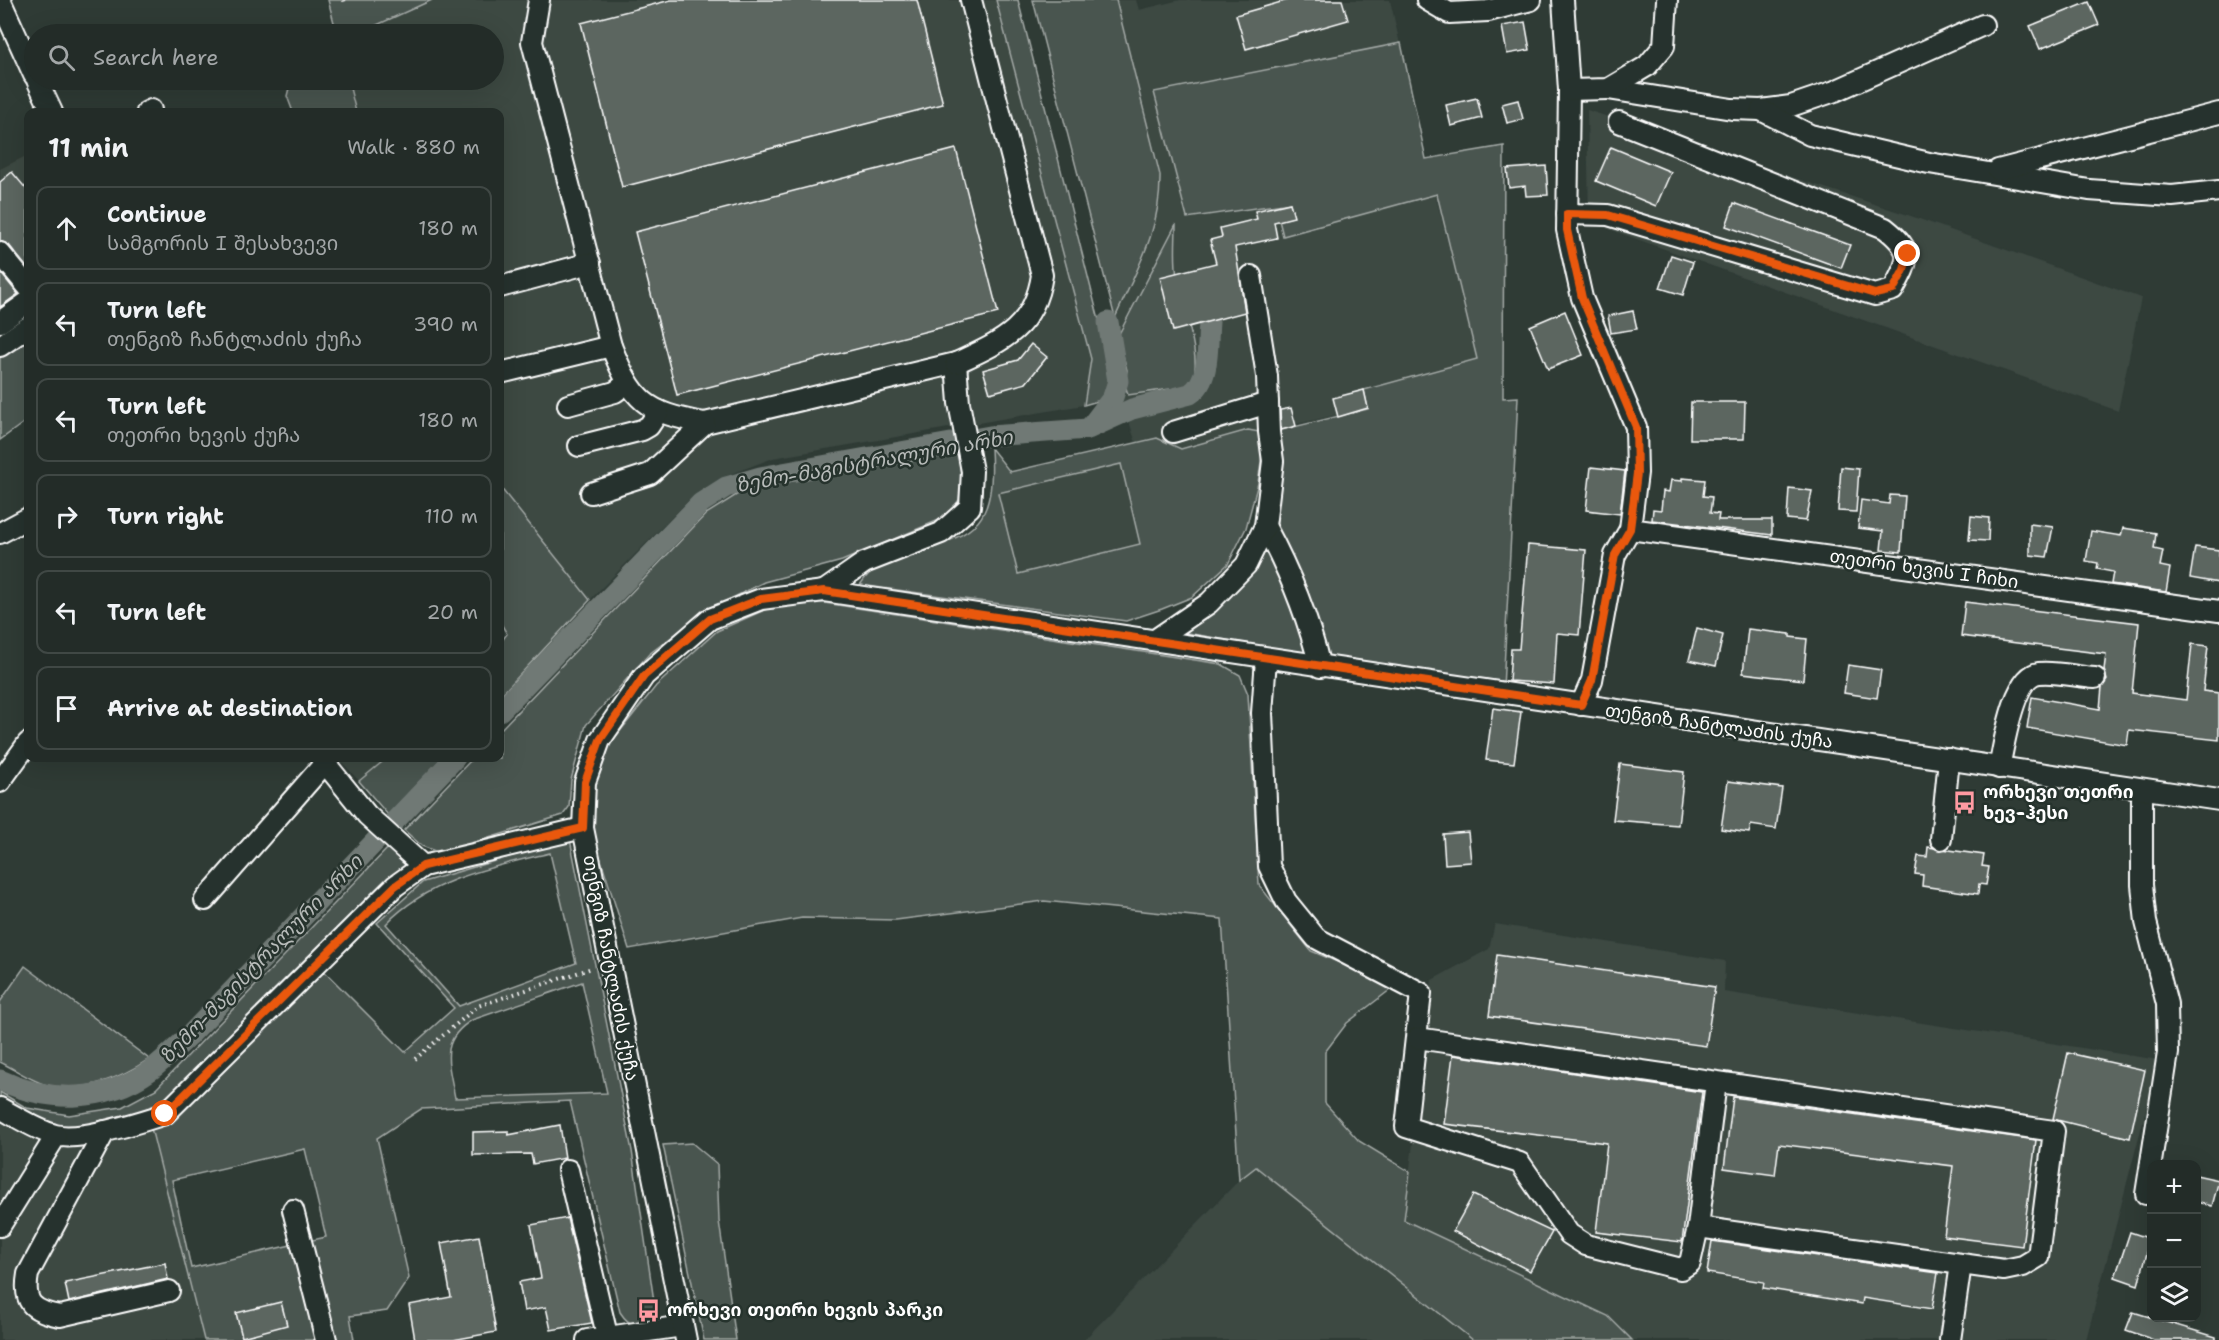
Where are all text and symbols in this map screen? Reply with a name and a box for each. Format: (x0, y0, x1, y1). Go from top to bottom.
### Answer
search box (24, 24, 504, 90)
icon: search (45, 41, 78, 74)
text: Search here (93, 43, 219, 72)
text: 11 min (48, 130, 129, 165)
text: Walk · 880 m (347, 134, 480, 160)
text: Continue (107, 200, 207, 229)
icon: ahead (50, 212, 83, 245)
text: 180 m (418, 215, 478, 241)
text: სამგორის I შესახვევი (107, 230, 338, 256)
route end (1894, 240, 1920, 266)
text: Turn left (107, 296, 206, 325)
icon: left (50, 308, 83, 341)
text: 390 m (413, 311, 478, 337)
text: თენგიზ ჩანტლაძის ქუჩა (107, 326, 362, 352)
text: Turn left (107, 392, 206, 421)
icon: left (50, 404, 83, 437)
text: 180 m (418, 407, 478, 433)
text: თეთრი ხევის ქუჩა (107, 422, 300, 448)
water label: ზემო-მაგისტრალური არხი (734, 424, 1016, 498)
icon: right (50, 500, 83, 533)
text: Turn right (107, 502, 224, 531)
text: 110 m (424, 503, 478, 529)
street label: თეთრი ხევის I ჩიხი (1828, 544, 2020, 594)
icon: left (50, 596, 83, 629)
text: Turn left (107, 598, 206, 627)
text: 20 m (427, 599, 478, 625)
icon: arrive (50, 692, 83, 725)
text: Arrive at destination (107, 694, 353, 723)
street label: თენგიზ ჩანტლაძის ქუჩა (1604, 698, 1834, 754)
place label: ორხევი თეთრი ხევ-ჰესი (1983, 780, 2134, 825)
bus stop icon: ორხევი თეთრი ხევ-ჰესი (1952, 789, 1978, 815)
water label: ზემო-მაგისტრალური არხი (154, 848, 369, 1069)
street label: თენგიზ ჩანტლაძის ქუჩა (577, 853, 645, 1083)
route start (151, 1100, 177, 1126)
map controls (2147, 1160, 2201, 1322)
button: + (2147, 1160, 2201, 1214)
button: − (2147, 1214, 2201, 1268)
button: layers (2147, 1268, 2201, 1322)
bus stop icon: ორხევი თეთრი ხევის პარკი (636, 1297, 662, 1323)
place label: ორხევი თეთრი ხევის პარკი (667, 1298, 943, 1322)

